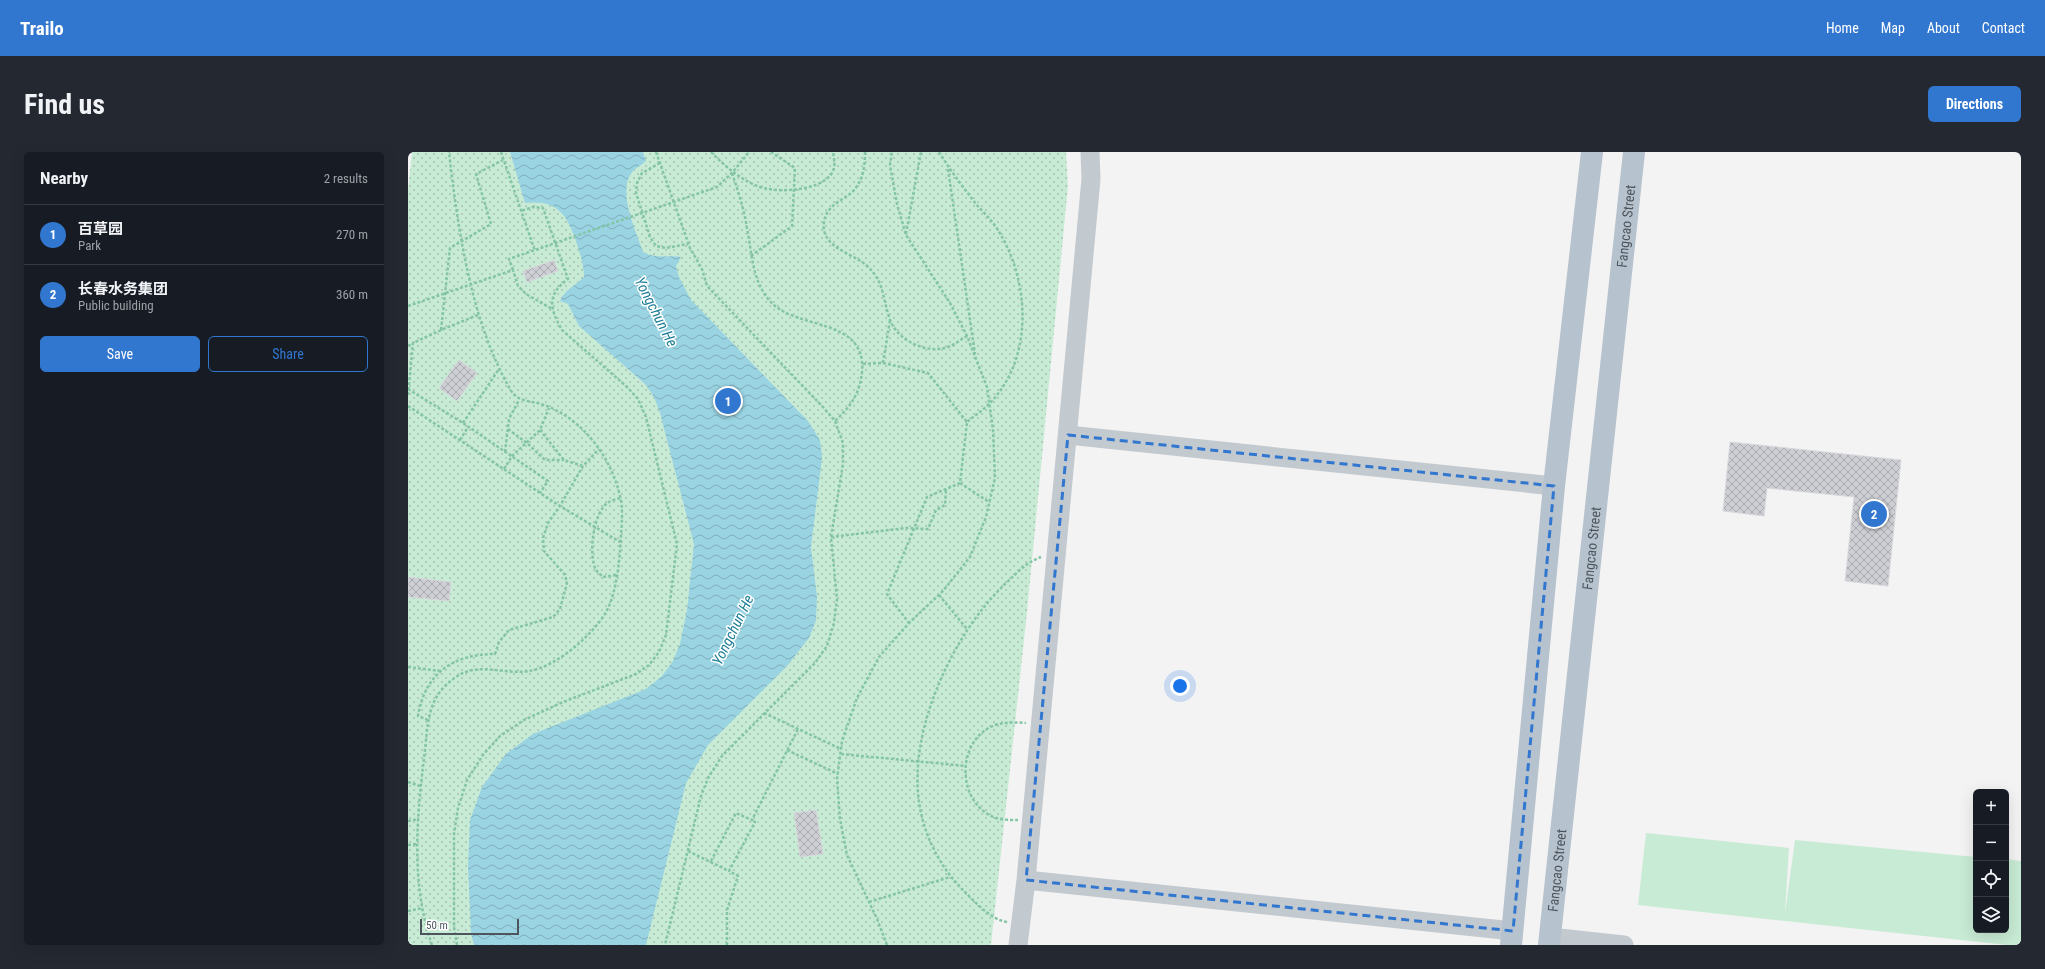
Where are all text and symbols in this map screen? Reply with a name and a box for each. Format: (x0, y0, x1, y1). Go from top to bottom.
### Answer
text: Trailo (20, 17, 64, 40)
text: Home (1826, 20, 1859, 36)
text: Map (1881, 20, 1905, 36)
text: About (1927, 20, 1960, 36)
text: Contact (1982, 20, 2025, 36)
button: Directions (1928, 86, 2021, 122)
text: Find us (24, 88, 105, 121)
text: Nearby (40, 168, 88, 188)
text: 2 results (324, 171, 368, 186)
street label: Fangcao Street (1614, 184, 1638, 268)
text: 百草园 (78, 220, 123, 238)
text: 1 (50, 227, 56, 242)
text: 270 m (336, 227, 368, 242)
text: Park (78, 238, 101, 253)
water label: Yongchun He (631, 274, 681, 350)
text: 长春水务集团 (78, 280, 168, 298)
text: 2 (50, 287, 56, 302)
text: 360 m (336, 287, 368, 302)
text: Public building (78, 298, 154, 313)
button: Save (40, 336, 200, 372)
button: Share (208, 336, 368, 372)
pin: 1 (715, 386, 741, 416)
pin: 2 (1861, 499, 1887, 529)
street label: Fangcao Street (1579, 506, 1604, 590)
water label: Yongchun He (708, 592, 758, 668)
your location (1170, 676, 1190, 696)
map controls (1973, 789, 2009, 933)
button: + (1973, 789, 2009, 825)
button: − (1973, 825, 2009, 861)
street label: Fangcao Street (1545, 828, 1569, 913)
button: locate (1973, 861, 2009, 897)
button: layers (1973, 897, 2009, 933)
scale bar (420, 917, 519, 936)
text: 50 m (426, 919, 448, 932)

